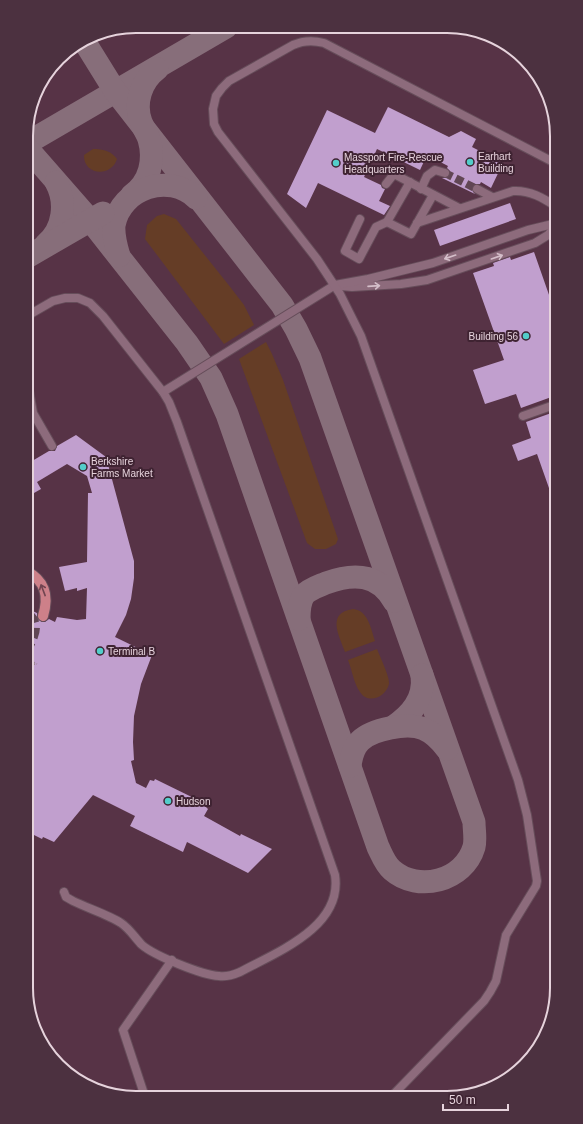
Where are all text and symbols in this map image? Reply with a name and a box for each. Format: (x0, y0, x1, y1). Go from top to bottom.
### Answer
place label: Earhart Building (478, 151, 514, 174)
place label: Massport Fire-Rescue Headquarters (344, 152, 443, 175)
marker: Earhart Building (465, 157, 475, 167)
marker: Massport Fire-Rescue Headquarters (331, 158, 341, 168)
one-way arrow (491, 252, 503, 260)
one-way arrow (444, 254, 457, 261)
one-way arrow (367, 282, 380, 289)
place label: Building 56 (469, 331, 518, 342)
marker: Building 56 (521, 331, 531, 341)
place label: Berkshire Farms Market (91, 456, 153, 479)
marker: Berkshire Farms Market (78, 462, 88, 472)
one-way arrow (39, 585, 47, 597)
marker: Terminal B (95, 646, 105, 656)
place label: Terminal B (108, 646, 156, 657)
marker: Hudson (163, 796, 173, 806)
place label: Hudson (176, 796, 210, 807)
scale bar (443, 1086, 508, 1112)
text: 50 m (449, 1093, 476, 1107)

